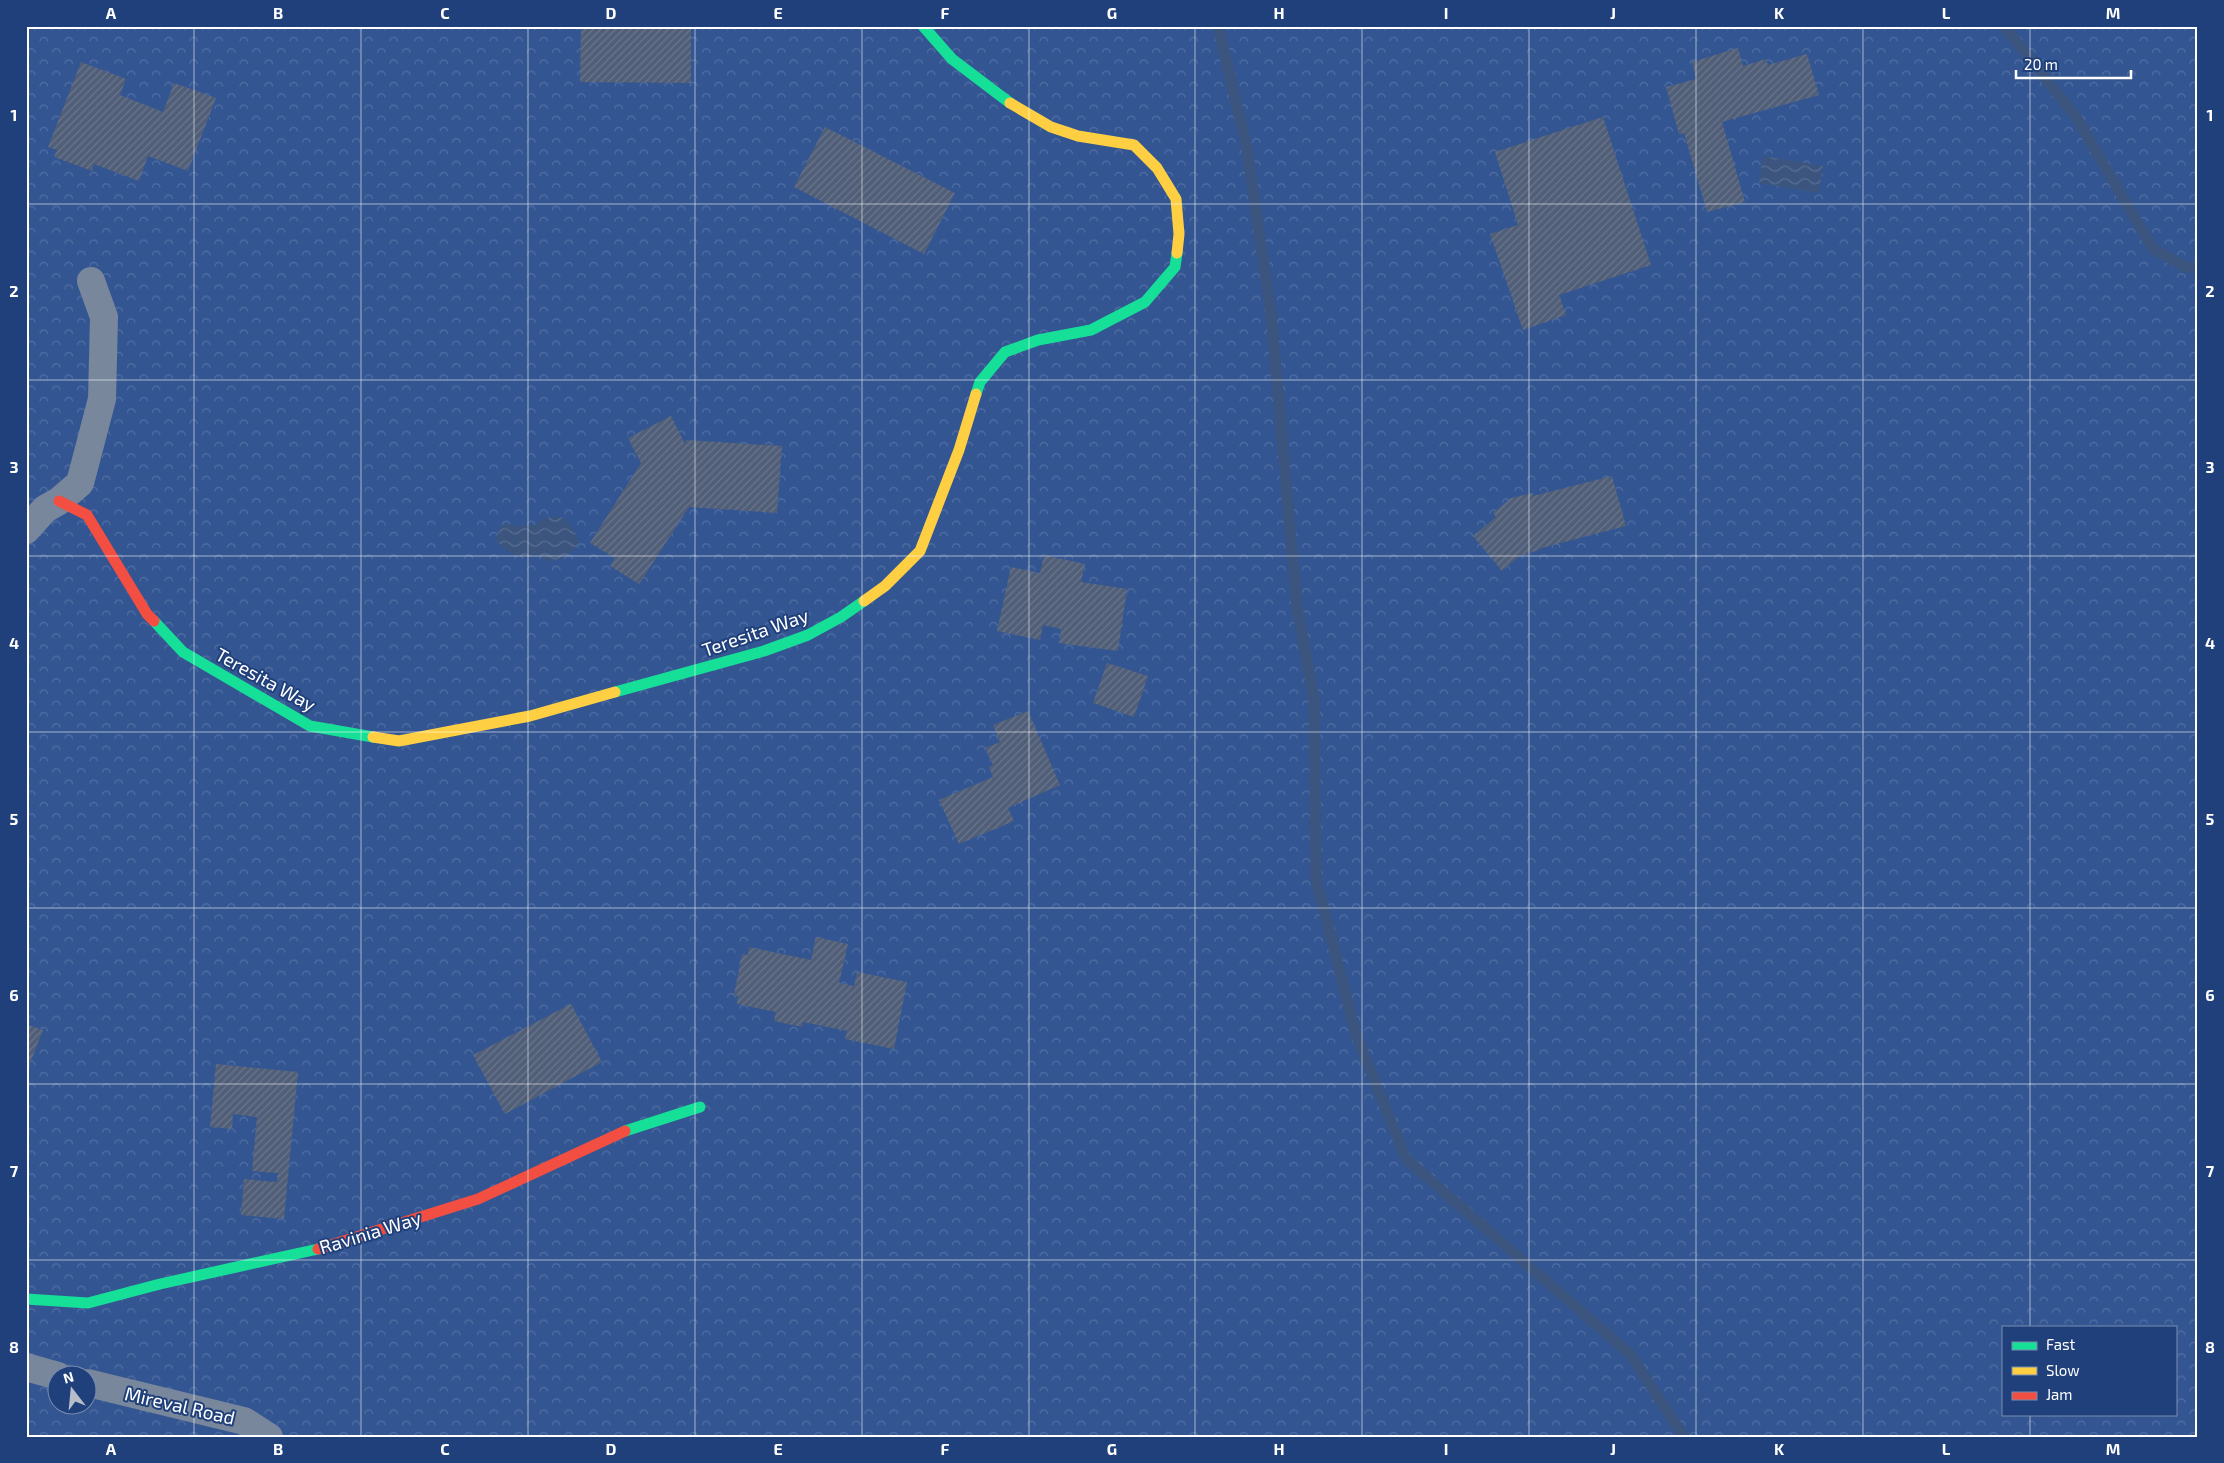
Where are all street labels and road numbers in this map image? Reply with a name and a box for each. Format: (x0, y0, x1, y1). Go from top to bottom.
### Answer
street label: Teresita Way (699, 603, 811, 661)
street label: Teresita Way (212, 642, 320, 716)
street label: Ravinia Way (316, 1206, 424, 1258)
street label: Mireval Road (123, 1381, 237, 1429)

